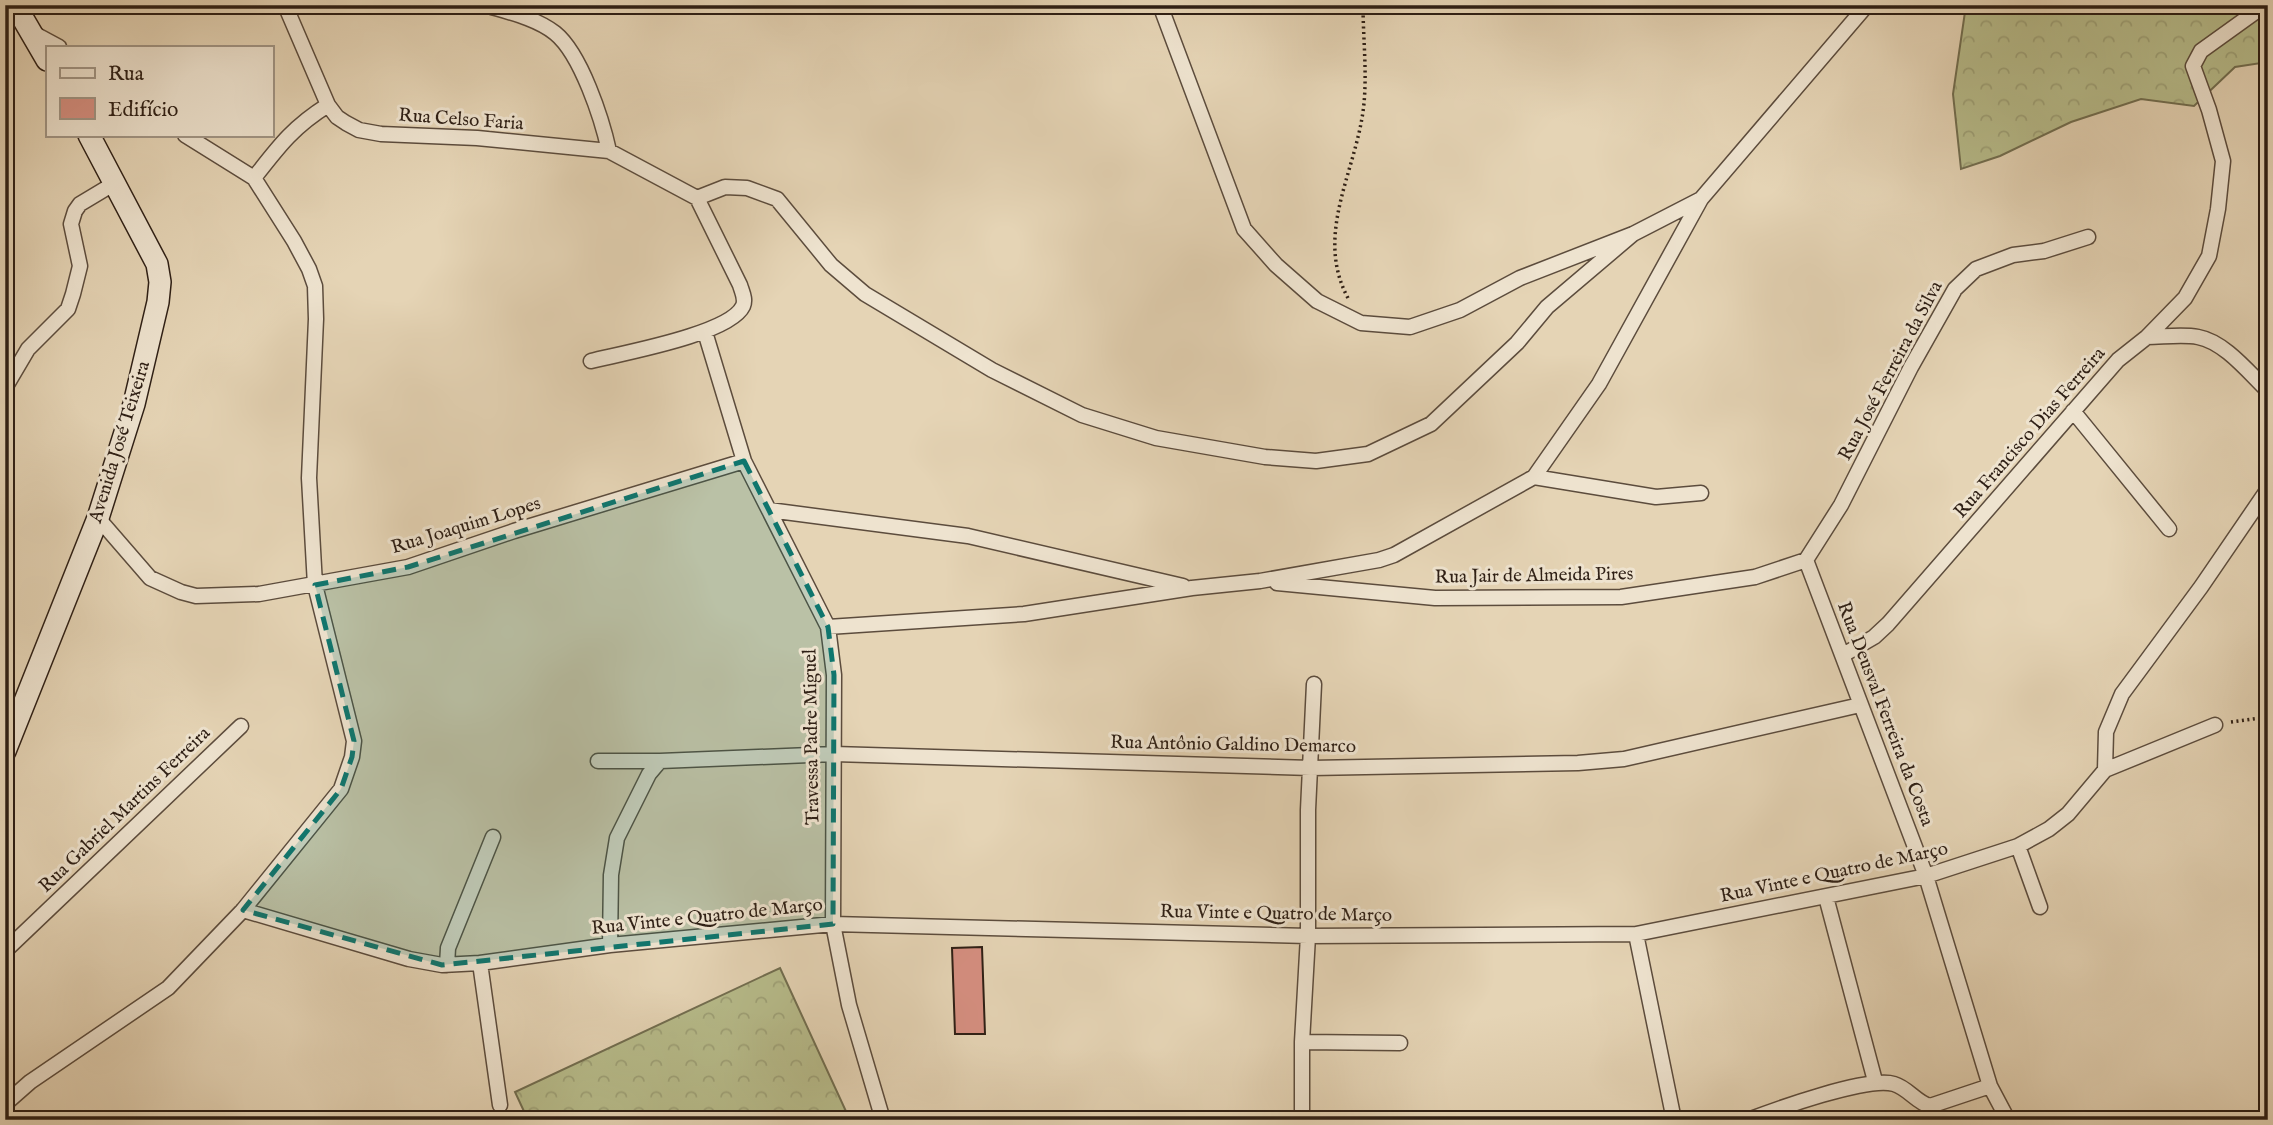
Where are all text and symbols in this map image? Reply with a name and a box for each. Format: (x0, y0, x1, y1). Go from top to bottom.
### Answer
legend (46, 46, 273, 136)
text: Rua (108, 61, 145, 88)
text: Edifício (108, 97, 178, 124)
street label: Rua Celso Faria (398, 104, 525, 136)
street label: Rua José Ferreira da Silva (1833, 276, 1949, 465)
street label: Rua Francisco Dias Ferreira (1949, 342, 2111, 524)
street label: Avenida José Teixeira (84, 357, 156, 527)
street label: Rua Joaquim Lopes (388, 492, 544, 560)
street label: Rua Jair de Almeida Pires (1435, 562, 1633, 590)
street label: Rua Deusval Ferreira da Costa (1831, 598, 1939, 830)
street label: Travessa Padre Miguel (798, 648, 826, 825)
street label: Rua Gabriel Martins Ferreira (34, 721, 216, 898)
street label: Rua Antônio Galdino Demarco (1110, 731, 1356, 759)
street label: Rua Vinte e Quatro de Março (1718, 837, 1950, 909)
street label: Rua Vinte e Quatro de Março (590, 893, 824, 941)
street label: Rua Vinte e Quatro de Março (1160, 900, 1392, 928)

